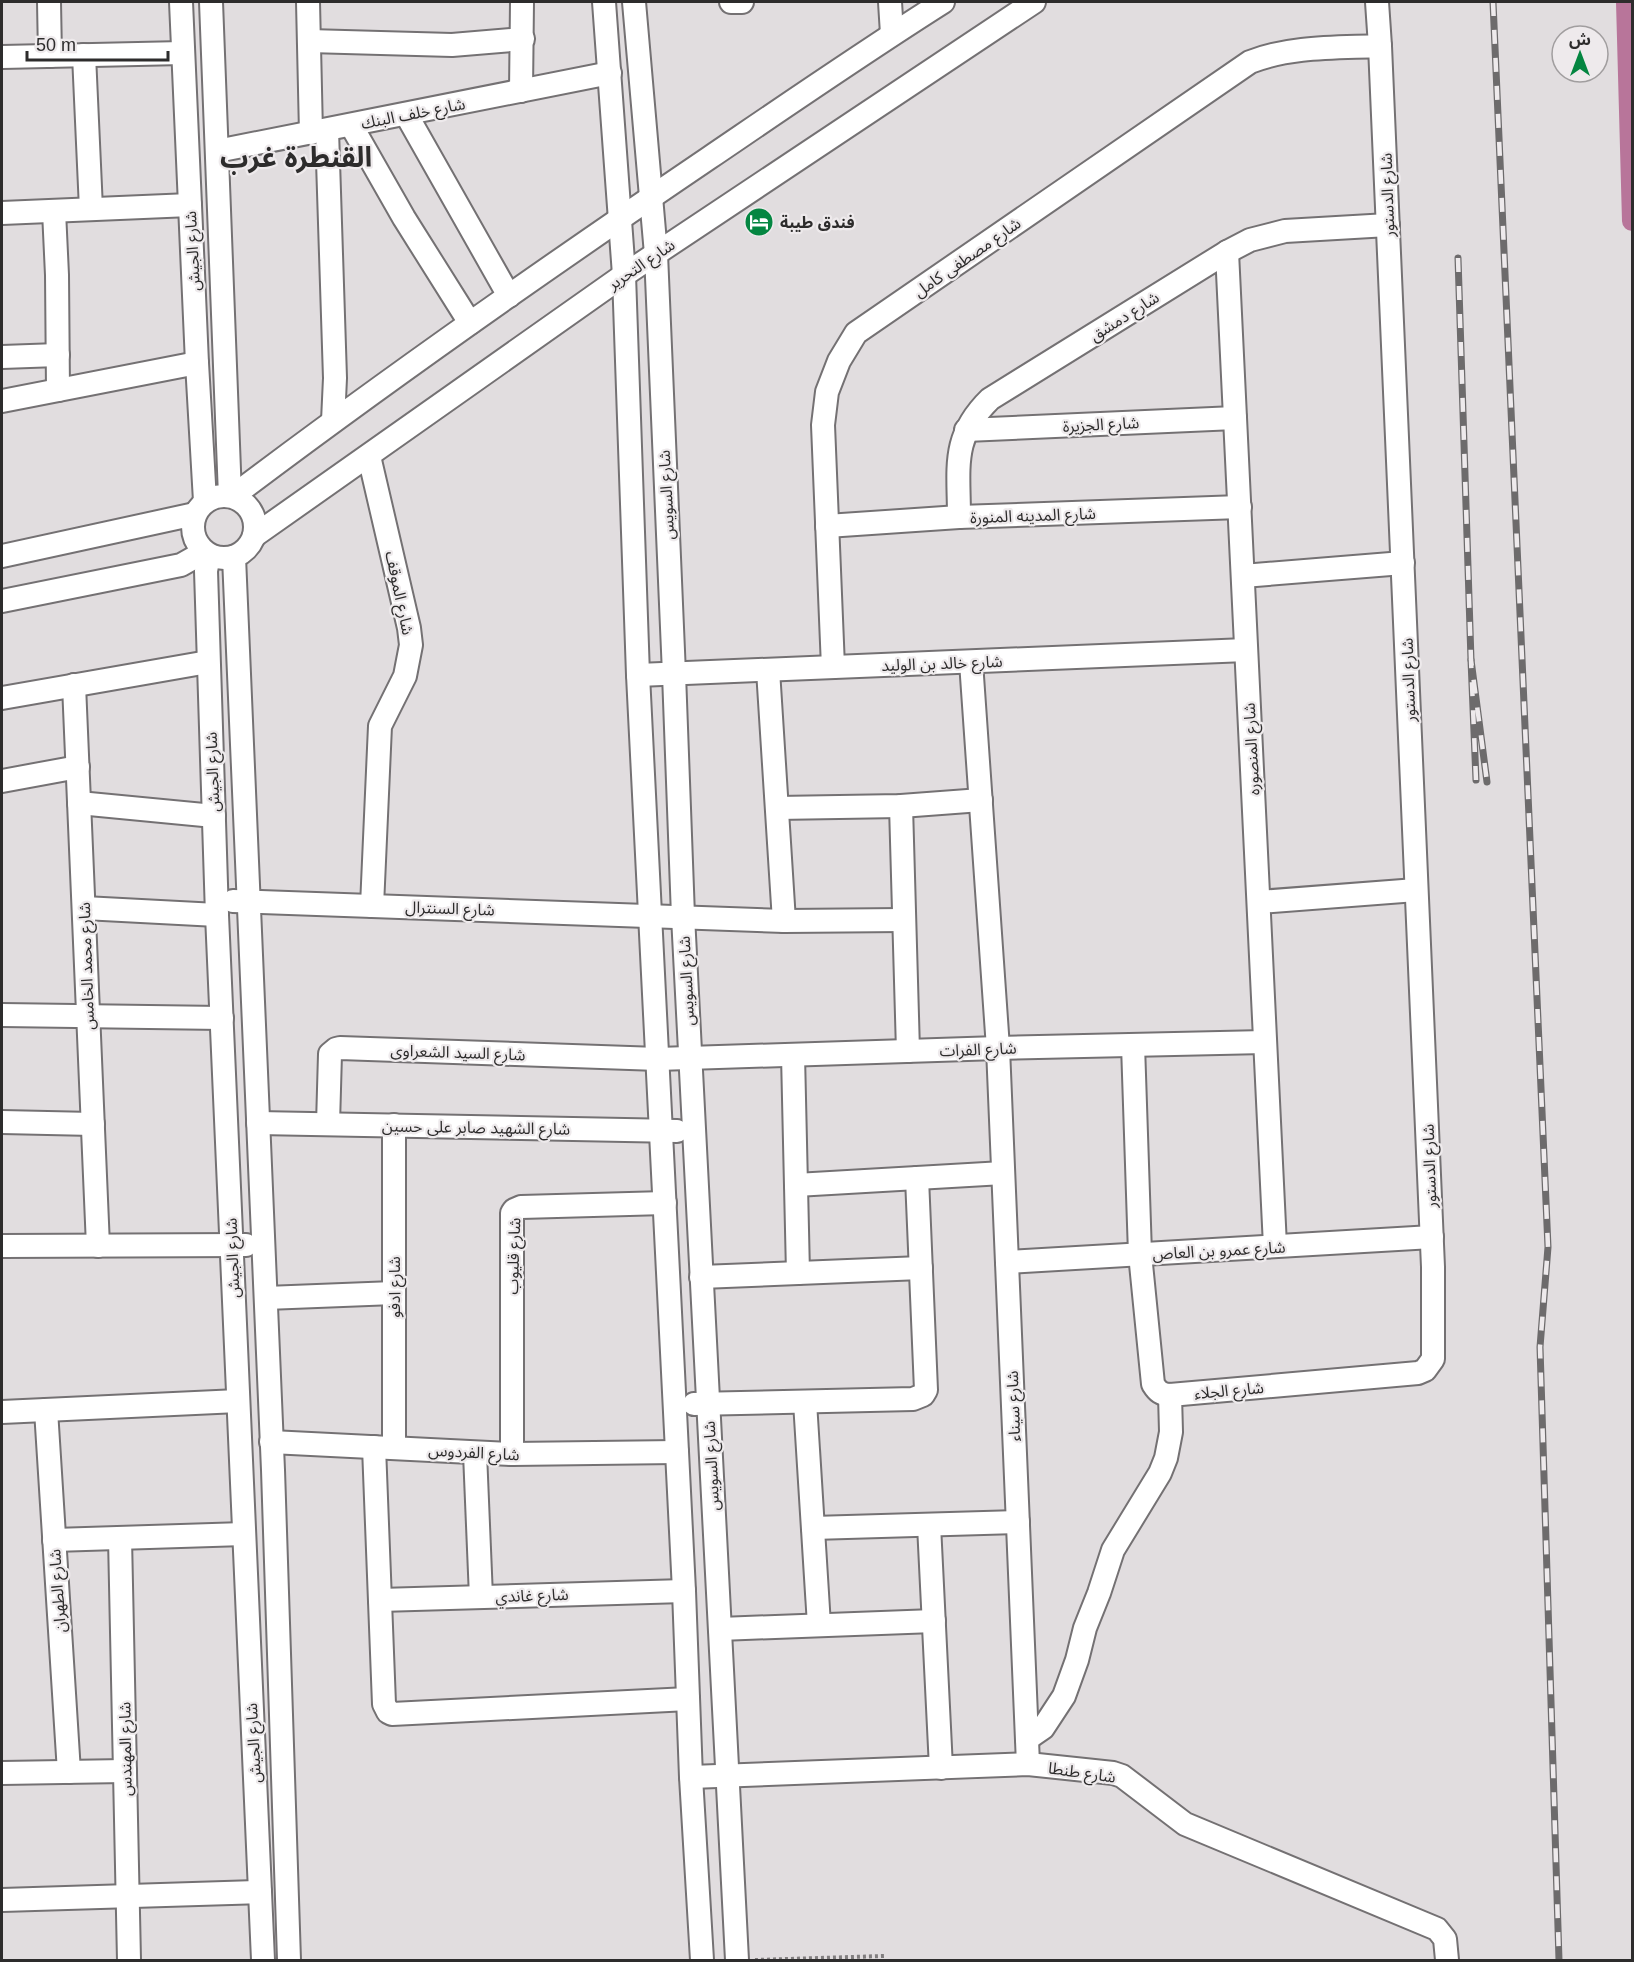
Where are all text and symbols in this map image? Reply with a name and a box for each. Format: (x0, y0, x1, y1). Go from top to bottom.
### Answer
scale bar (27, 24, 168, 62)
north arrow (1550, 24, 1610, 84)
text: ش (1569, 31, 1591, 49)
text: 50 m (36, 35, 76, 55)
street label: شارع خلف البنك (360, 95, 467, 136)
district label: القنطرة غرب (220, 142, 372, 175)
street label: شارع الدستور (1378, 153, 1401, 238)
hotel icon: فندق طيبة (743, 206, 775, 238)
street label: شارع الجيش (182, 210, 207, 291)
place label: فندق طيبة (780, 214, 855, 232)
street label: شارع مصطفى كامل (911, 214, 1026, 304)
street label: شارع التحرير (604, 236, 680, 297)
street label: شارع دمشق (1087, 288, 1164, 348)
street label: شارع الجزيرة (1062, 414, 1140, 439)
street label: شارع السويس (656, 449, 681, 540)
street label: شارع المدينه المنورة (970, 505, 1096, 530)
street label: شارع الموقف (378, 550, 417, 637)
street label: شارع الدستور (1399, 638, 1422, 723)
street label: شارع خالد بن الوليد (881, 653, 1003, 678)
street label: شارع المنصوره (1241, 702, 1266, 796)
street label: شارع الجيش (203, 732, 226, 812)
street label: شارع السنترال (405, 898, 495, 923)
street label: شارع محمد الخامس (76, 902, 101, 1030)
street label: شارع السويس (676, 935, 701, 1026)
street label: شارع الفرات (939, 1040, 1017, 1063)
street label: شارع السيد الشعراوى (390, 1042, 526, 1067)
street label: شارع الشهيد صابر على حسين (382, 1117, 570, 1142)
street label: شارع الدستور (1420, 1124, 1443, 1209)
street label: شارع قليوب (504, 1217, 527, 1295)
street label: شارع الجيش (223, 1218, 246, 1298)
street label: شارع عمرو بن العاص (1152, 1239, 1286, 1266)
street label: شارع ادفو (386, 1256, 407, 1318)
street label: شارع سيناء (1004, 1370, 1027, 1442)
street label: شارع الجلاء (1193, 1379, 1265, 1406)
street label: شارع السويس (701, 1420, 726, 1511)
street label: شارع الفردوس (428, 1442, 520, 1467)
street label: شارع الطهران (46, 1548, 73, 1633)
street label: شارع غاندي (495, 1586, 569, 1609)
street label: شارع المهندس (116, 1702, 139, 1796)
street label: شارع الجيش (243, 1702, 268, 1783)
street label: شارع طنطا (1047, 1759, 1117, 1790)

